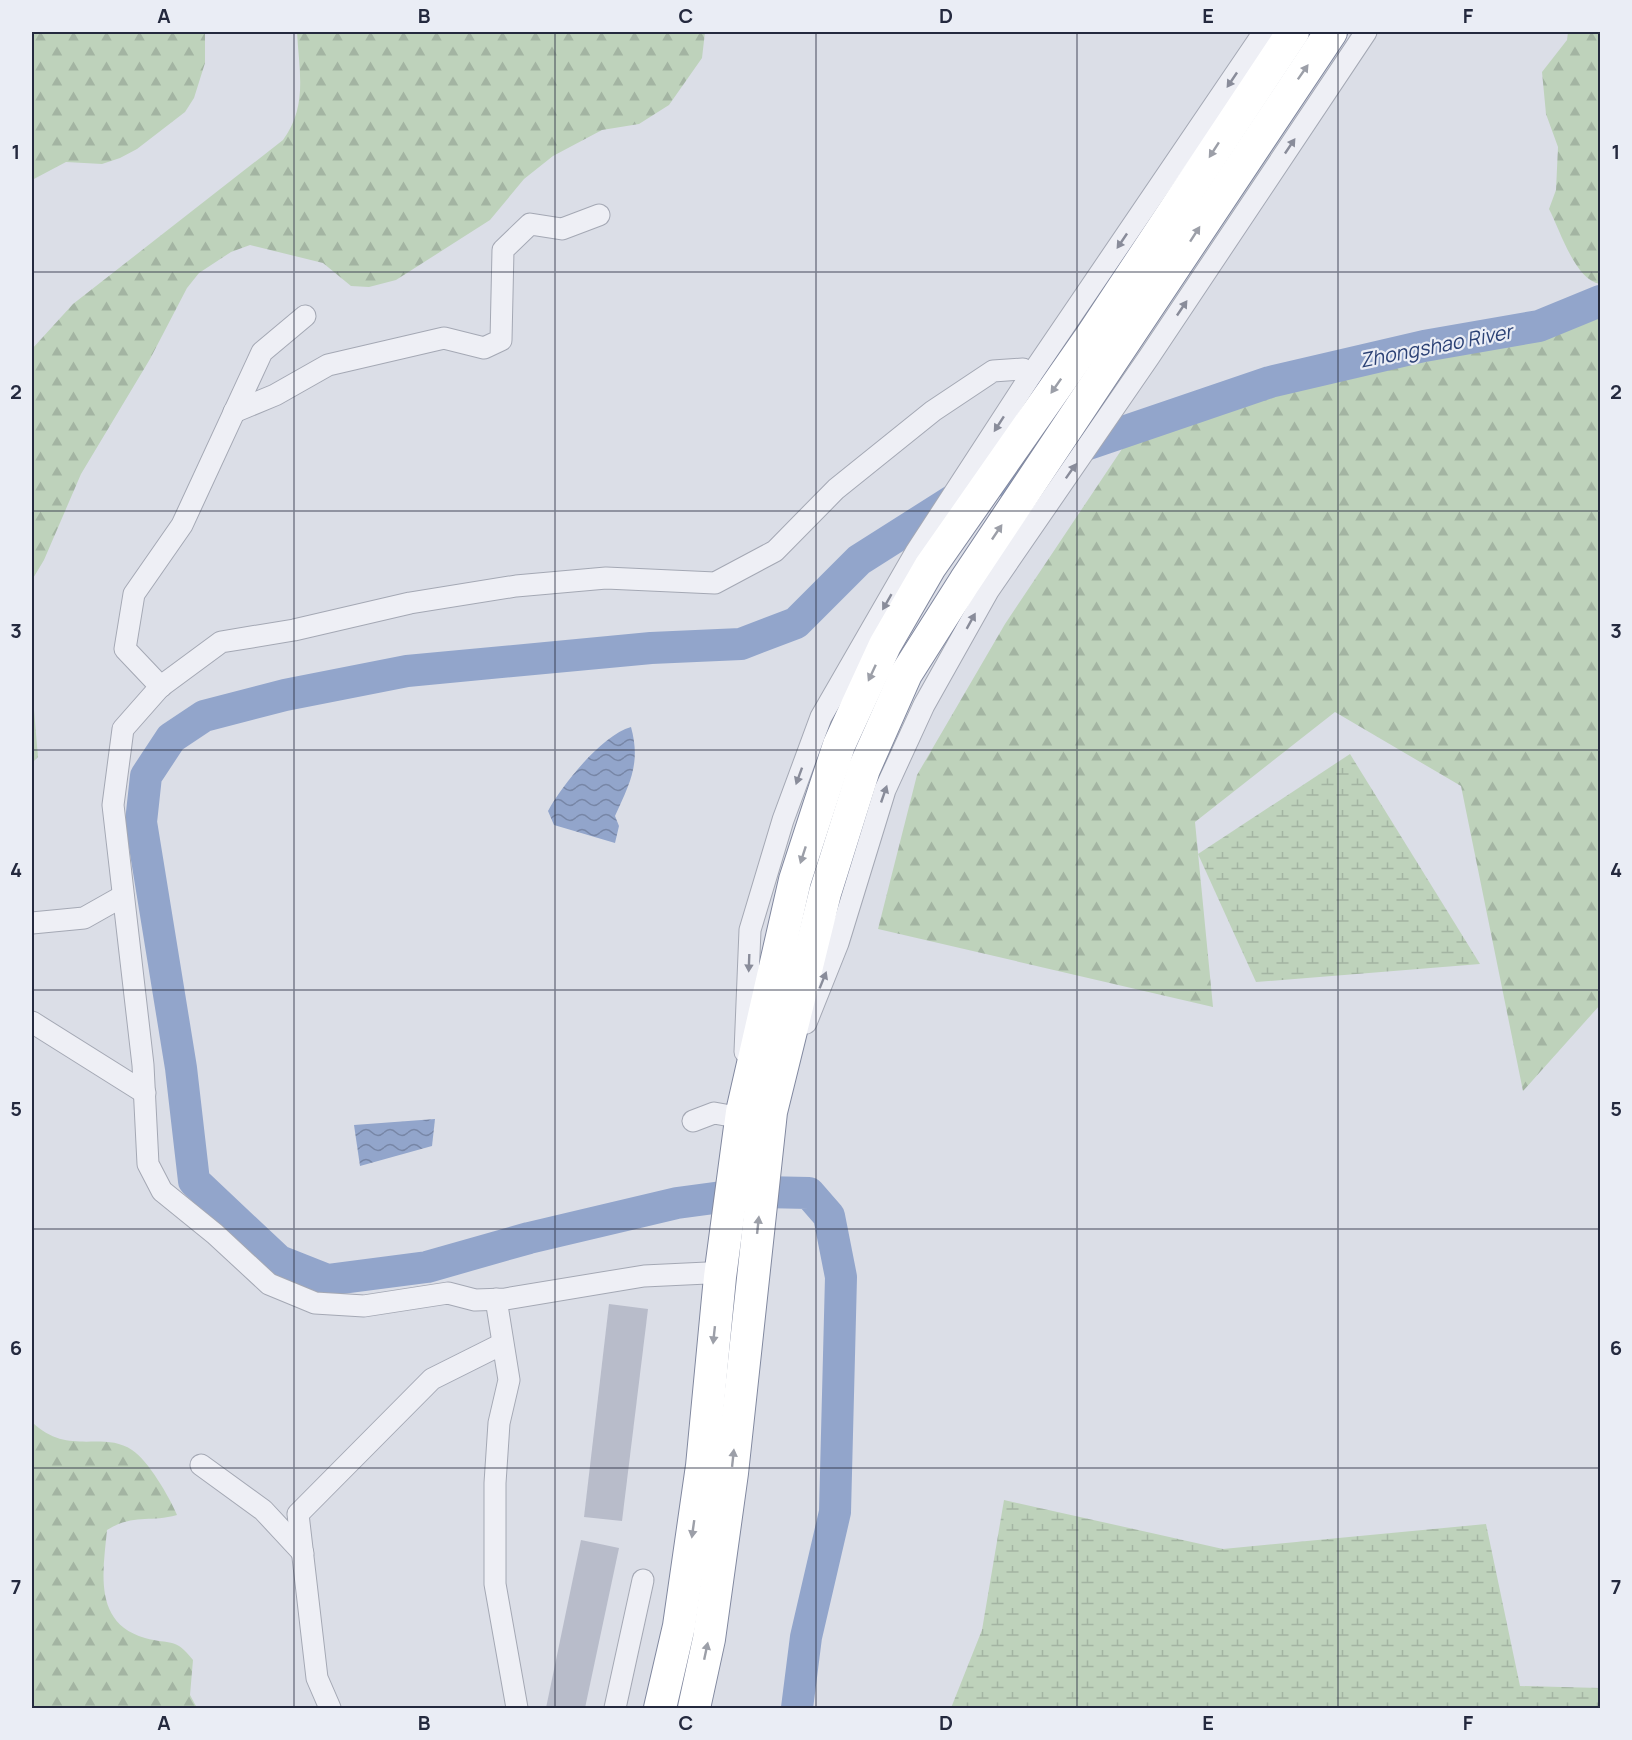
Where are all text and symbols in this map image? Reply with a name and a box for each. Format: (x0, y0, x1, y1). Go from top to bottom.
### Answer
text: A (157, 2, 171, 29)
text: B (418, 2, 431, 29)
text: C (679, 2, 693, 29)
text: D (939, 2, 953, 29)
text: E (1202, 2, 1214, 29)
text: F (1463, 2, 1474, 29)
one-way arrow (1297, 64, 1308, 80)
one-way arrow (1227, 72, 1238, 88)
one-way arrow (1284, 137, 1295, 154)
text: 1 (12, 138, 20, 165)
text: 1 (1612, 138, 1620, 165)
one-way arrow (1208, 141, 1219, 158)
one-way arrow (1189, 227, 1201, 243)
one-way arrow (1117, 233, 1128, 249)
one-way arrow (1176, 300, 1187, 316)
water label: Zhongshao River (1357, 317, 1517, 374)
one-way arrow (1050, 377, 1062, 393)
text: 2 (10, 378, 22, 405)
text: 2 (1610, 378, 1622, 405)
one-way arrow (993, 415, 1004, 432)
one-way arrow (1065, 463, 1076, 479)
one-way arrow (991, 524, 1002, 540)
one-way arrow (881, 594, 892, 610)
one-way arrow (966, 612, 976, 629)
text: 3 (10, 617, 22, 644)
text: 3 (1610, 617, 1622, 644)
one-way arrow (867, 665, 877, 683)
one-way arrow (794, 767, 804, 785)
one-way arrow (879, 785, 889, 803)
one-way arrow (798, 846, 808, 864)
text: 4 (10, 856, 22, 883)
text: 4 (1610, 856, 1622, 883)
one-way arrow (744, 954, 753, 973)
one-way arrow (818, 970, 828, 988)
text: 5 (10, 1095, 22, 1122)
text: 5 (1610, 1095, 1622, 1122)
one-way arrow (753, 1215, 763, 1234)
one-way arrow (710, 1326, 719, 1345)
text: 6 (10, 1334, 22, 1361)
text: 6 (1610, 1334, 1622, 1361)
one-way arrow (728, 1449, 738, 1468)
one-way arrow (688, 1520, 698, 1539)
text: 7 (11, 1573, 21, 1600)
text: 7 (1611, 1573, 1621, 1600)
one-way arrow (702, 1642, 711, 1661)
text: A (157, 1709, 171, 1736)
text: B (418, 1709, 431, 1736)
text: C (679, 1709, 693, 1736)
text: D (939, 1709, 953, 1736)
text: E (1202, 1709, 1214, 1736)
text: F (1463, 1709, 1474, 1736)

